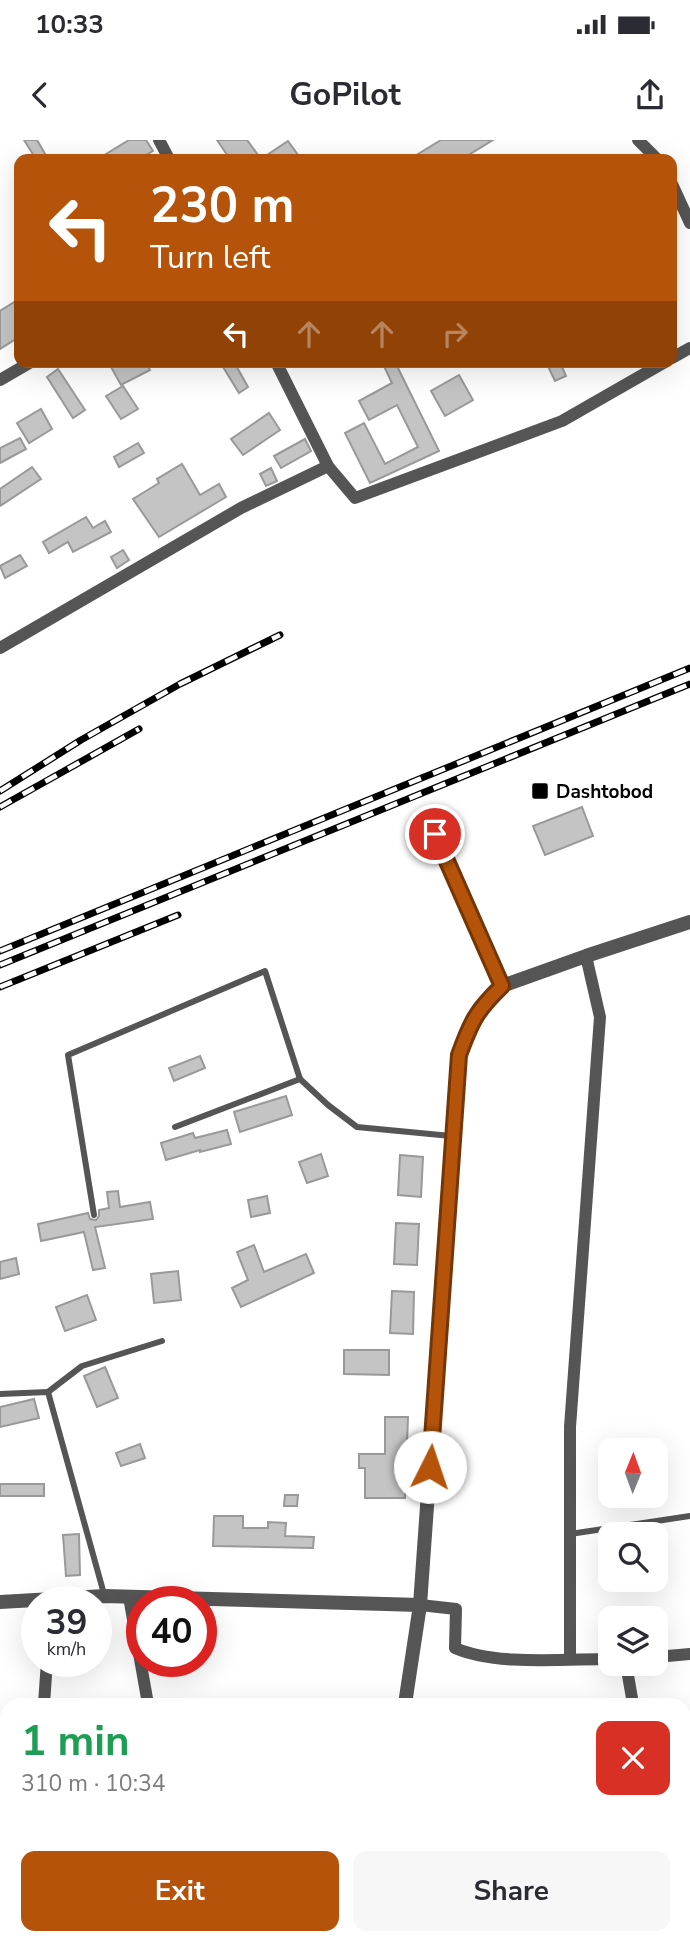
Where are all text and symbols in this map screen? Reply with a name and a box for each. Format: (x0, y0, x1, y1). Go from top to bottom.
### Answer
text: 10:33 (35, 7, 104, 42)
text: GoPilot (289, 73, 401, 116)
icon: back (21, 76, 59, 114)
icon: share (631, 76, 669, 114)
text: 230 m (150, 172, 294, 239)
icon: left (35, 182, 126, 273)
text: Turn left (150, 236, 270, 279)
icon: left (217, 315, 255, 353)
icon: ahead (290, 315, 328, 353)
icon: ahead (363, 315, 401, 353)
icon: right (436, 315, 474, 353)
place label: Dashtobod (556, 779, 653, 805)
marker: Dashtobod (530, 781, 550, 801)
pin (405, 804, 465, 864)
icon: arrive (416, 815, 454, 853)
position arrow (393, 1430, 467, 1504)
north arrow (598, 1438, 668, 1508)
map controls (598, 1438, 668, 1676)
button: search (598, 1522, 668, 1592)
speed limit sign: 40 (126, 1586, 217, 1677)
text: 39 (45, 1599, 88, 1646)
button: layers (598, 1606, 668, 1676)
text: km/h (47, 1637, 86, 1661)
text: 1 min (21, 1713, 130, 1770)
button: close (596, 1721, 670, 1795)
text: 310 m · 10:34 (21, 1768, 166, 1799)
button: Exit (21, 1851, 339, 1931)
button: Share (353, 1851, 670, 1931)

